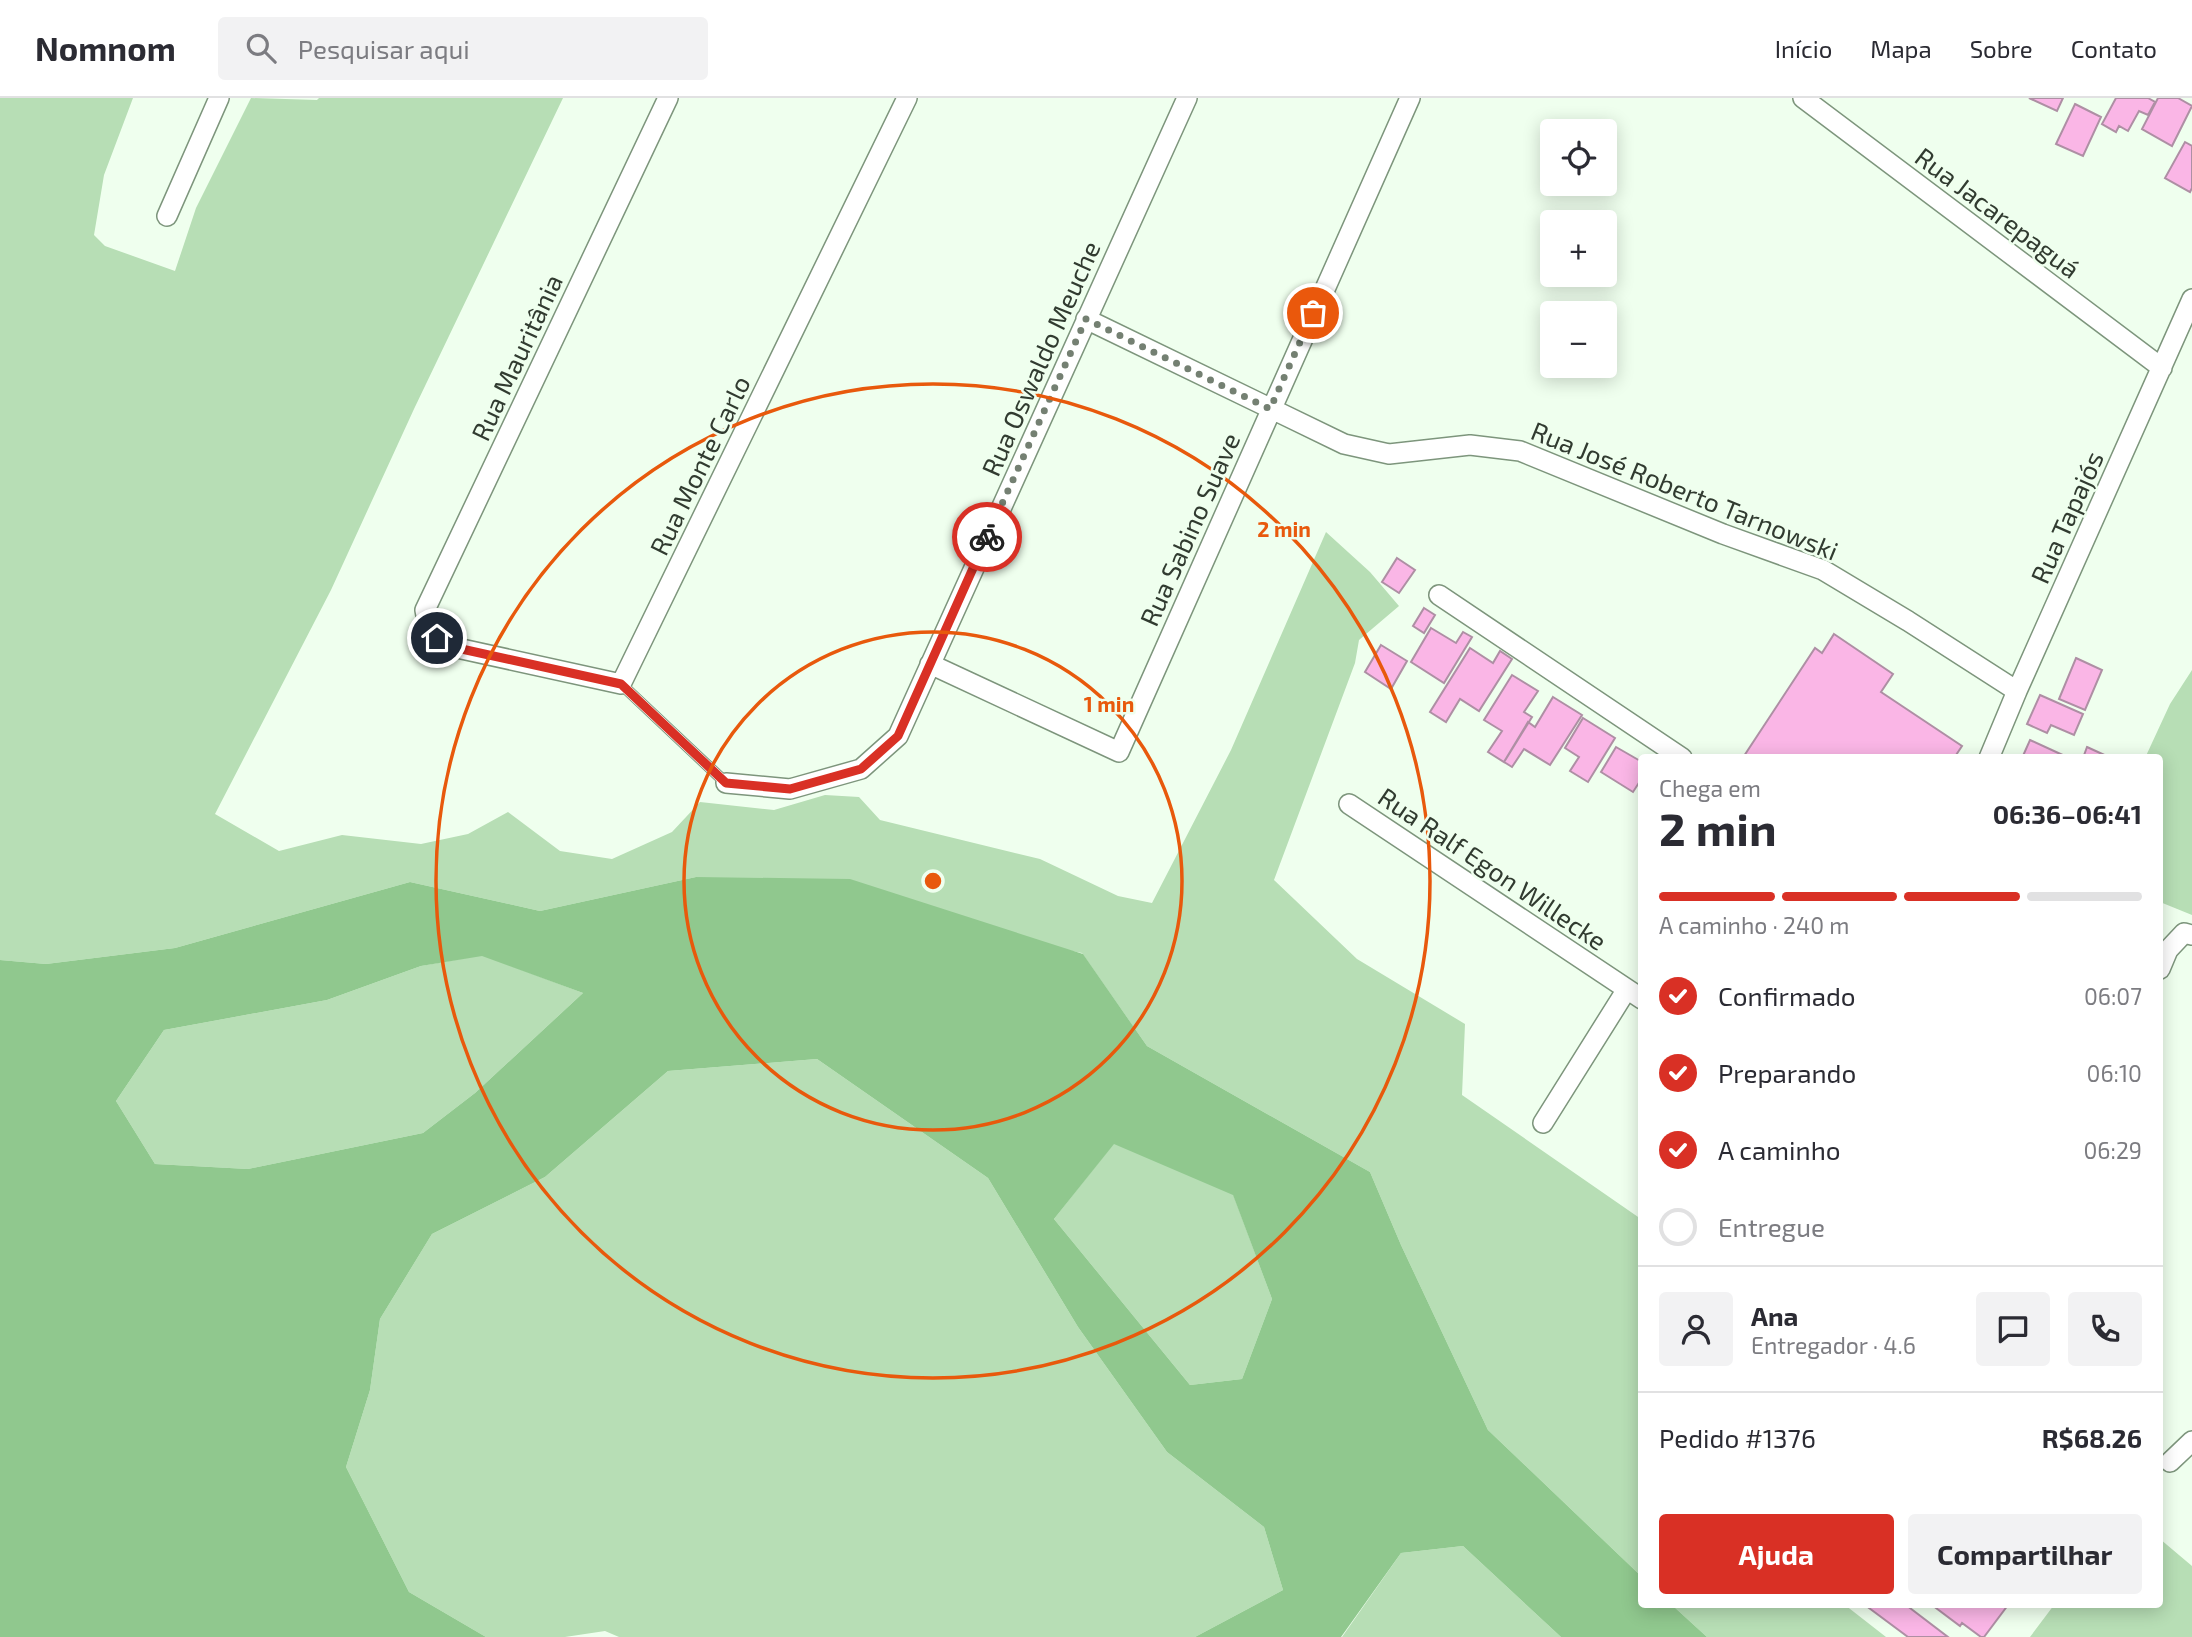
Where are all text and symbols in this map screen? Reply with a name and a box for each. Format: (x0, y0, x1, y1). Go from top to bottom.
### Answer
search box (218, 17, 708, 80)
text: Nomnom (35, 28, 176, 68)
icon: search (242, 29, 280, 67)
text: Pesquisar aqui (298, 33, 470, 64)
text: Início (1775, 34, 1832, 63)
text: Mapa (1870, 34, 1932, 63)
text: Sobre (1970, 34, 2033, 63)
text: Contato (2071, 34, 2157, 63)
map controls (1540, 119, 1617, 378)
button: locate (1540, 119, 1617, 196)
street label: Rua Jacarepaguá (1910, 140, 2086, 284)
button: + (1540, 210, 1617, 287)
street label: Rua Oswaldo Meuche (974, 236, 1106, 480)
street label: Rua Mauritânia (464, 269, 568, 445)
pin (1283, 283, 1343, 343)
icon: bag (1294, 294, 1332, 332)
button: − (1540, 301, 1617, 378)
street label: Rua Monte Carlo (642, 370, 756, 560)
street label: Rua José Roberto Tarnowski (1527, 414, 1843, 566)
street label: Rua Sabino Suave (1133, 428, 1245, 630)
street label: Rua Tapajós (2023, 446, 2109, 588)
courier (952, 502, 1022, 572)
text: 2 min (1257, 516, 1311, 541)
icon: bike (968, 518, 1006, 556)
pin (407, 608, 467, 668)
icon: home (418, 619, 456, 657)
text: 1 min (1084, 691, 1134, 716)
text: Chega em (1659, 774, 1761, 802)
street label: Rua Ralf Egon Willecke (1373, 780, 1613, 956)
text: 06:36–06:41 (1993, 798, 2142, 829)
text: 2 min (1659, 800, 1777, 855)
centre of rings (921, 869, 945, 893)
text: A caminho · 240 m (1659, 911, 1849, 939)
icon: check (1659, 977, 1697, 1015)
text: Confirmado (1718, 980, 1856, 1011)
text: 06:07 (2084, 982, 2142, 1010)
icon: check (1659, 1054, 1697, 1092)
text: Preparando (1718, 1057, 1856, 1088)
text: 06:10 (2087, 1059, 2142, 1087)
icon: check (1659, 1131, 1697, 1169)
text: A caminho (1718, 1134, 1841, 1165)
text: 06:29 (2083, 1136, 2142, 1164)
text: Entregue (1718, 1211, 1825, 1242)
button: person (1659, 1292, 1733, 1366)
button: chat (1976, 1292, 2050, 1366)
button: phone (2068, 1292, 2142, 1366)
text: Ana (1751, 1300, 1798, 1331)
text: Entregador · 4.6 (1751, 1331, 1916, 1359)
text: Pedido #1376 (1659, 1422, 1816, 1453)
text: R$68.26 (2042, 1422, 2142, 1453)
button: Ajuda (1659, 1514, 1894, 1594)
button: Compartilhar (1908, 1514, 2142, 1594)

